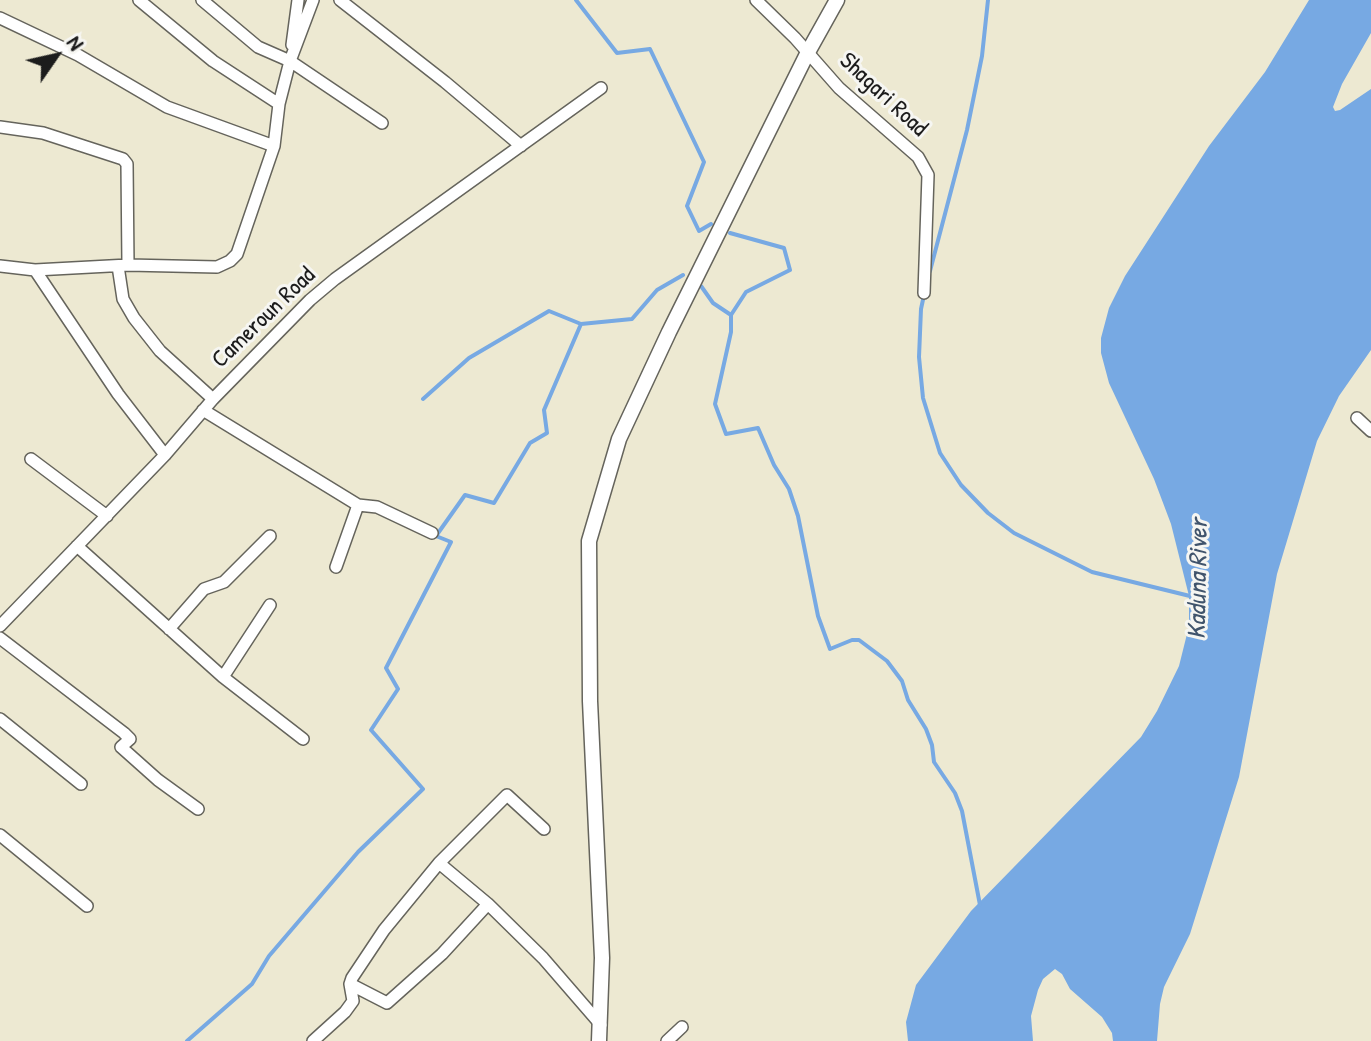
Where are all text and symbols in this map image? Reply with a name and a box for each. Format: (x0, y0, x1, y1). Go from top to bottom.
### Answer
north arrow (16, 16, 96, 96)
text: N (60, 29, 92, 56)
street label: Shagari Road (833, 47, 933, 143)
street label: Cameroun Road (206, 262, 322, 374)
water label: Kaduna River (1182, 518, 1216, 640)

